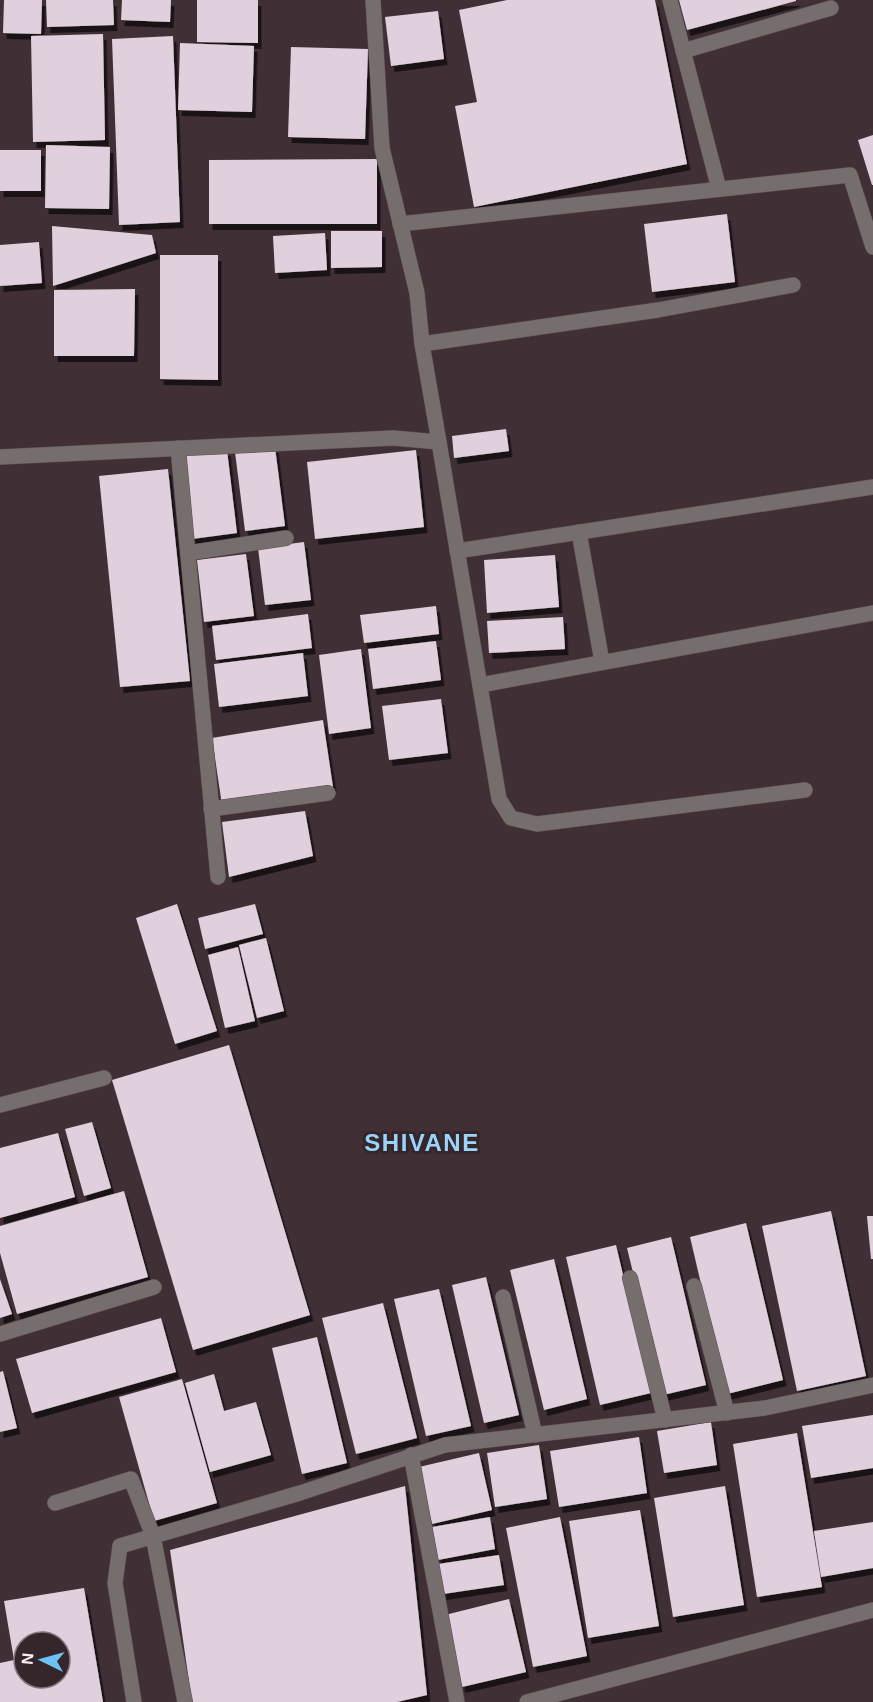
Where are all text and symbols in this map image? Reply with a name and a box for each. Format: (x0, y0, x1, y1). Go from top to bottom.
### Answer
district label: SHIVANE (364, 1129, 480, 1156)
north arrow (12, 1630, 72, 1690)
text: N (19, 1652, 37, 1665)

